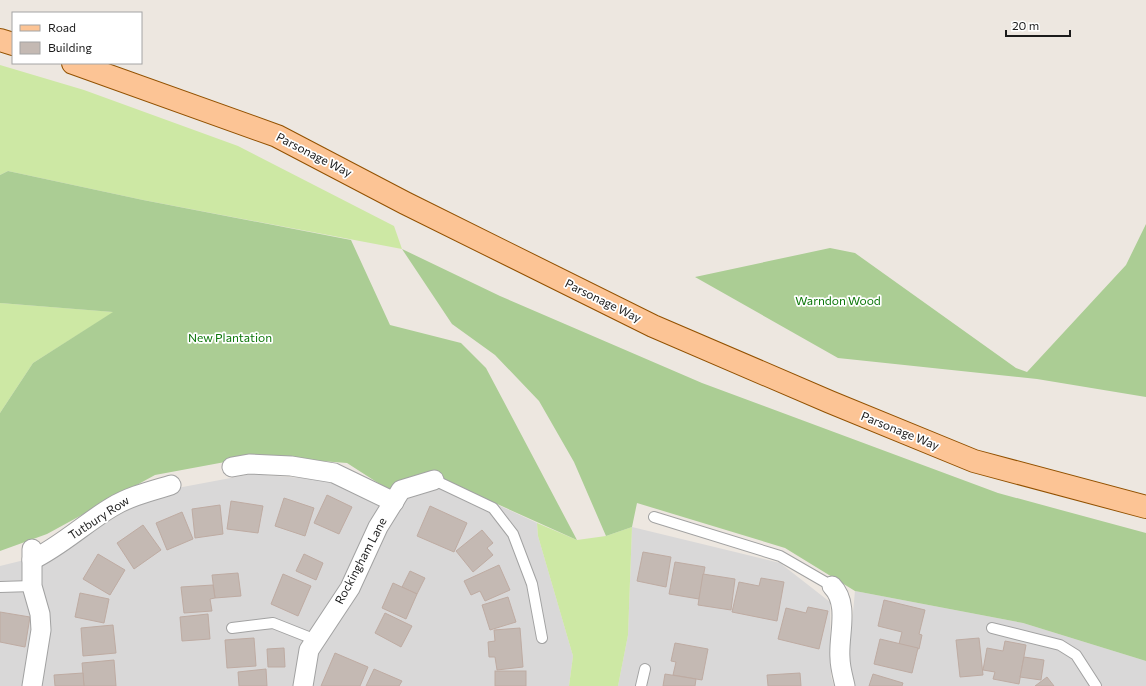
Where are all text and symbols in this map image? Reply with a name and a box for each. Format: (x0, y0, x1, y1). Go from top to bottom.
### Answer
legend (12, 12, 142, 64)
scale bar (1006, 12, 1070, 38)
text: 20 m (1012, 18, 1039, 32)
text: Road (48, 20, 76, 34)
text: Building (48, 40, 92, 54)
street label: Parsonage Way (274, 129, 355, 179)
street label: Parsonage Way (563, 276, 644, 325)
park label: Warndon Wood (795, 293, 881, 307)
park label: New Plantation (188, 330, 272, 344)
street label: Parsonage Way (859, 408, 942, 452)
street label: Tutbury Row (65, 492, 132, 542)
street label: Rockingham Lane (331, 515, 389, 606)

